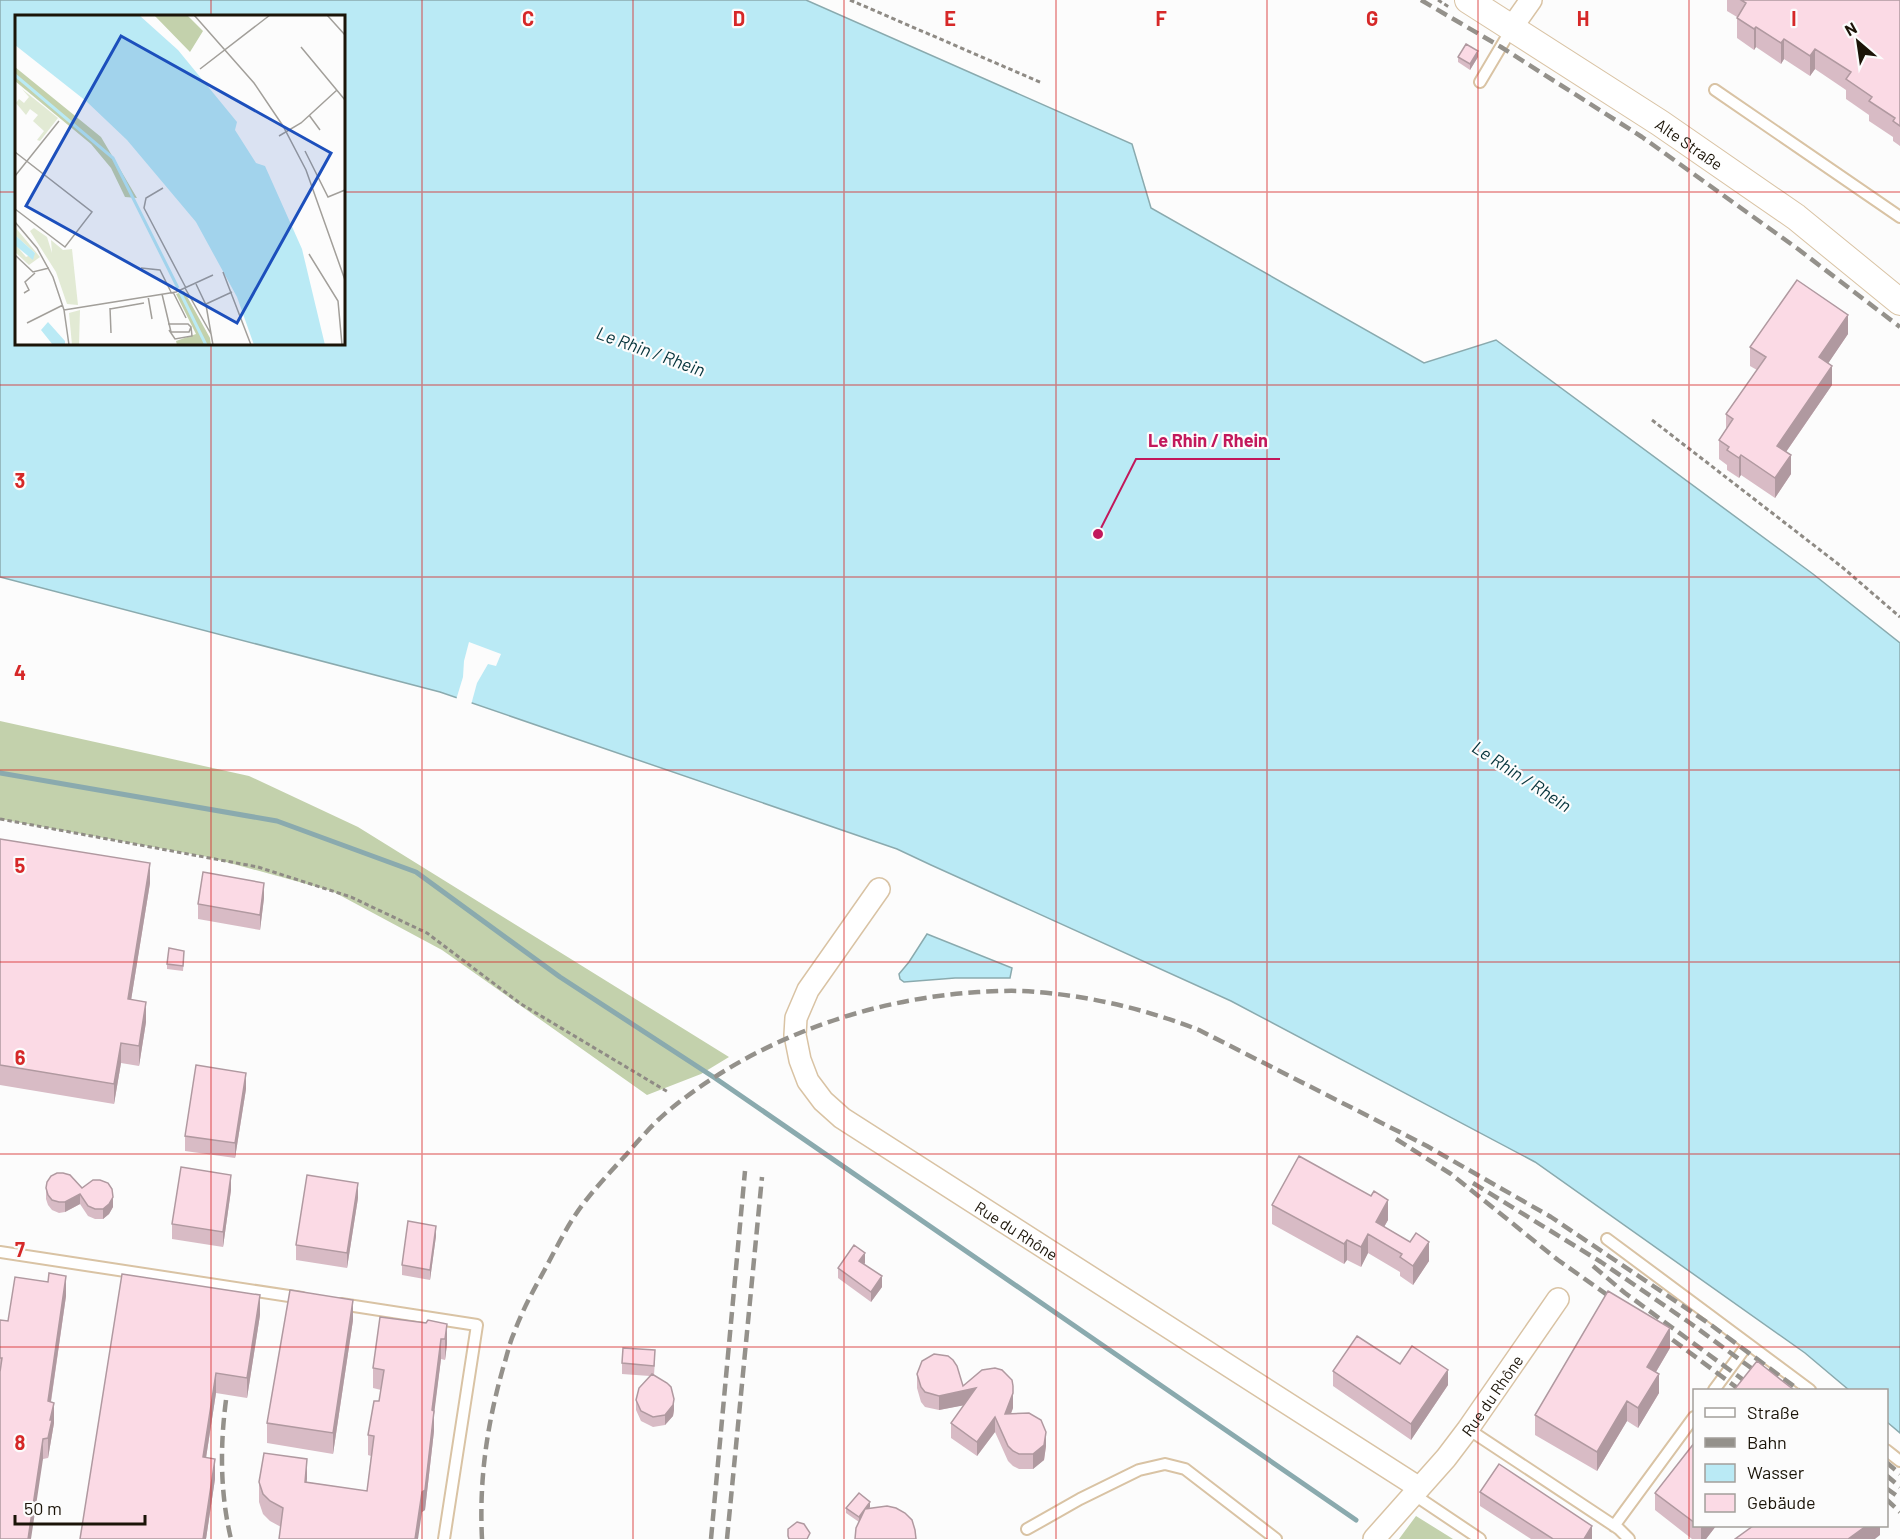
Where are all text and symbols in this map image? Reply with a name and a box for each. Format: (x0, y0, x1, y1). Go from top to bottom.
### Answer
text: C (522, 6, 534, 30)
text: D (733, 6, 745, 30)
text: E (944, 6, 956, 30)
text: F (1155, 6, 1167, 30)
text: G (1366, 6, 1378, 30)
text: H (1577, 6, 1589, 30)
text: I (1791, 6, 1797, 30)
north arrow (1828, 12, 1888, 72)
inset map (15, 15, 345, 345)
text: N (1841, 18, 1860, 39)
street label: Alte Straße (1652, 114, 1727, 173)
water label: Le Rhin / Rhein (594, 321, 708, 381)
callout: Le Rhin / Rhein (1136, 423, 1280, 459)
text: Le Rhin / Rhein (1148, 429, 1268, 451)
text: 3 (15, 468, 25, 492)
text: 4 (14, 660, 26, 684)
water label: Le Rhin / Rhein (1468, 736, 1576, 816)
text: 5 (15, 853, 26, 877)
text: 6 (15, 1045, 26, 1069)
street label: Rue du Rhône (972, 1196, 1062, 1263)
text: 7 (15, 1237, 25, 1261)
street label: Rue du Rhône (1457, 1351, 1526, 1440)
legend (1693, 1389, 1888, 1527)
text: Straße (1747, 1401, 1799, 1423)
text: 8 (15, 1430, 26, 1454)
text: Bahn (1747, 1431, 1787, 1453)
text: Wasser (1747, 1461, 1805, 1483)
scale bar (15, 1488, 146, 1526)
text: Gebäude (1747, 1491, 1816, 1513)
text: 50 m (24, 1497, 62, 1519)

